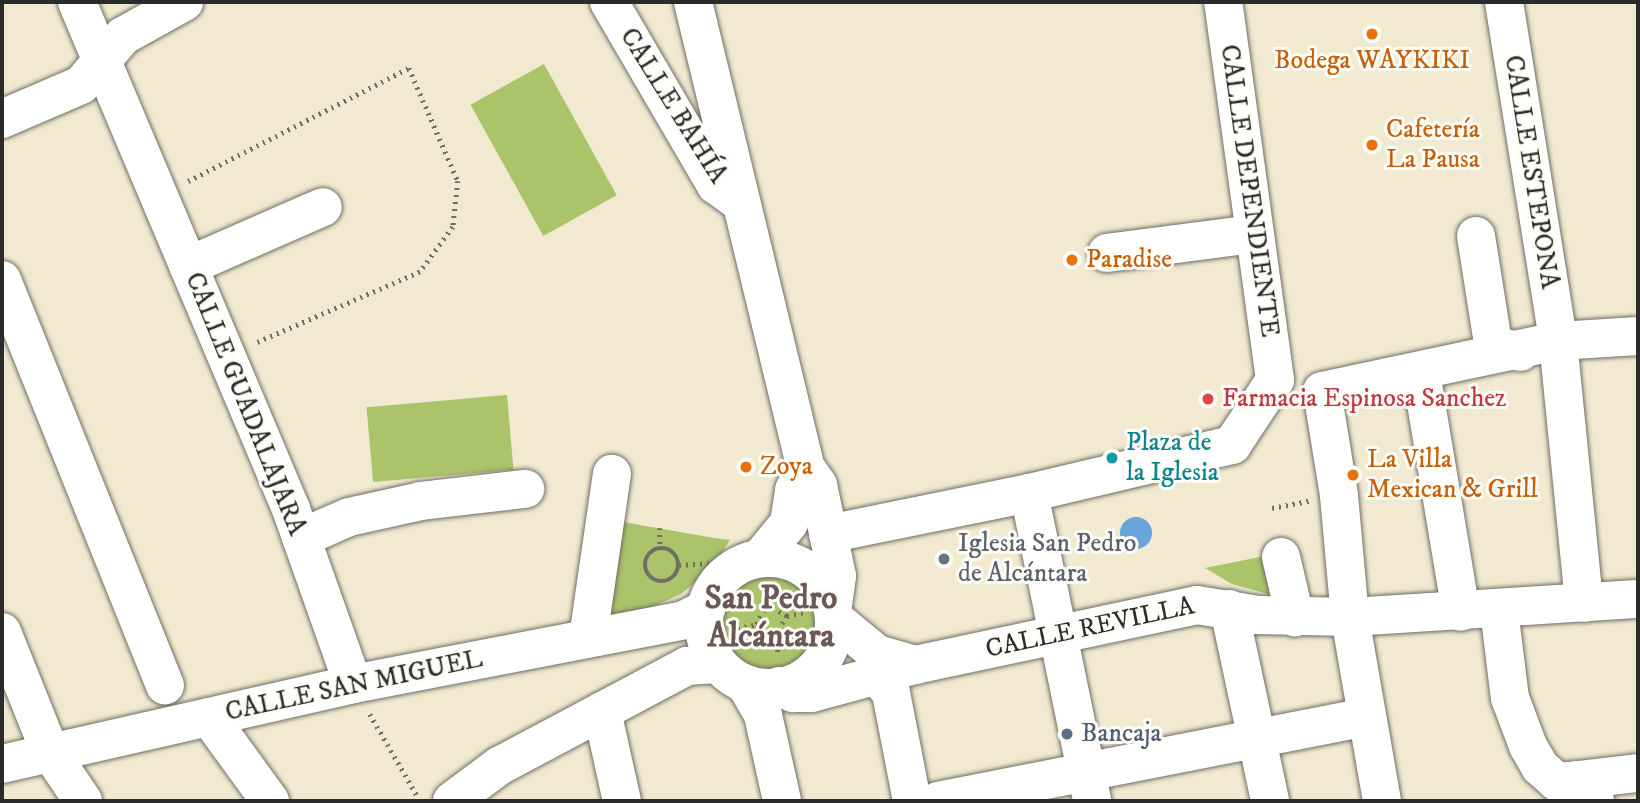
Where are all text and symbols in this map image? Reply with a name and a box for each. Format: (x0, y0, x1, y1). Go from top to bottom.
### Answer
street label: CALLE BAHÍA (613, 23, 733, 189)
marker: Bodega WAYKIKI (1364, 26, 1380, 42)
street label: CALLE DEPENDIENTE (1213, 43, 1285, 339)
place label: Bodega WAYKIKI (1274, 45, 1470, 77)
street label: CALLE ESTEPONA (1497, 53, 1565, 291)
place label: Cafetería La Pausa (1386, 114, 1480, 176)
marker: Cafetería La Pausa (1364, 137, 1380, 153)
place label: Paradise (1086, 244, 1172, 276)
marker: Paradise (1064, 252, 1080, 268)
street label: CALLE GUADALAJARA (178, 268, 312, 540)
place label: Farmacia Espinosa Sanchez (1222, 383, 1506, 415)
marker: Farmacia Espinosa Sanchez (1200, 391, 1216, 407)
place label: Plaza de la Iglesia (1126, 427, 1219, 488)
place label: La Villa Mexican & Grill (1367, 444, 1538, 505)
marker: Plaza de la Iglesia (1104, 450, 1120, 466)
place label: Zoya (760, 451, 813, 483)
marker: Zoya (738, 459, 754, 475)
marker: La Villa Mexican & Grill (1345, 467, 1361, 483)
place label: Iglesia San Pedro de Alcántara (958, 528, 1136, 590)
marker: Iglesia San Pedro de Alcántara (936, 551, 952, 567)
district label: San Pedro Alcántara (705, 579, 837, 657)
street label: CALLE REVILLA (983, 591, 1197, 665)
street label: CALLE SAN MIGUEL (223, 643, 485, 729)
place label: Bancaja (1081, 718, 1162, 750)
marker: Bancaja (1059, 726, 1075, 742)

